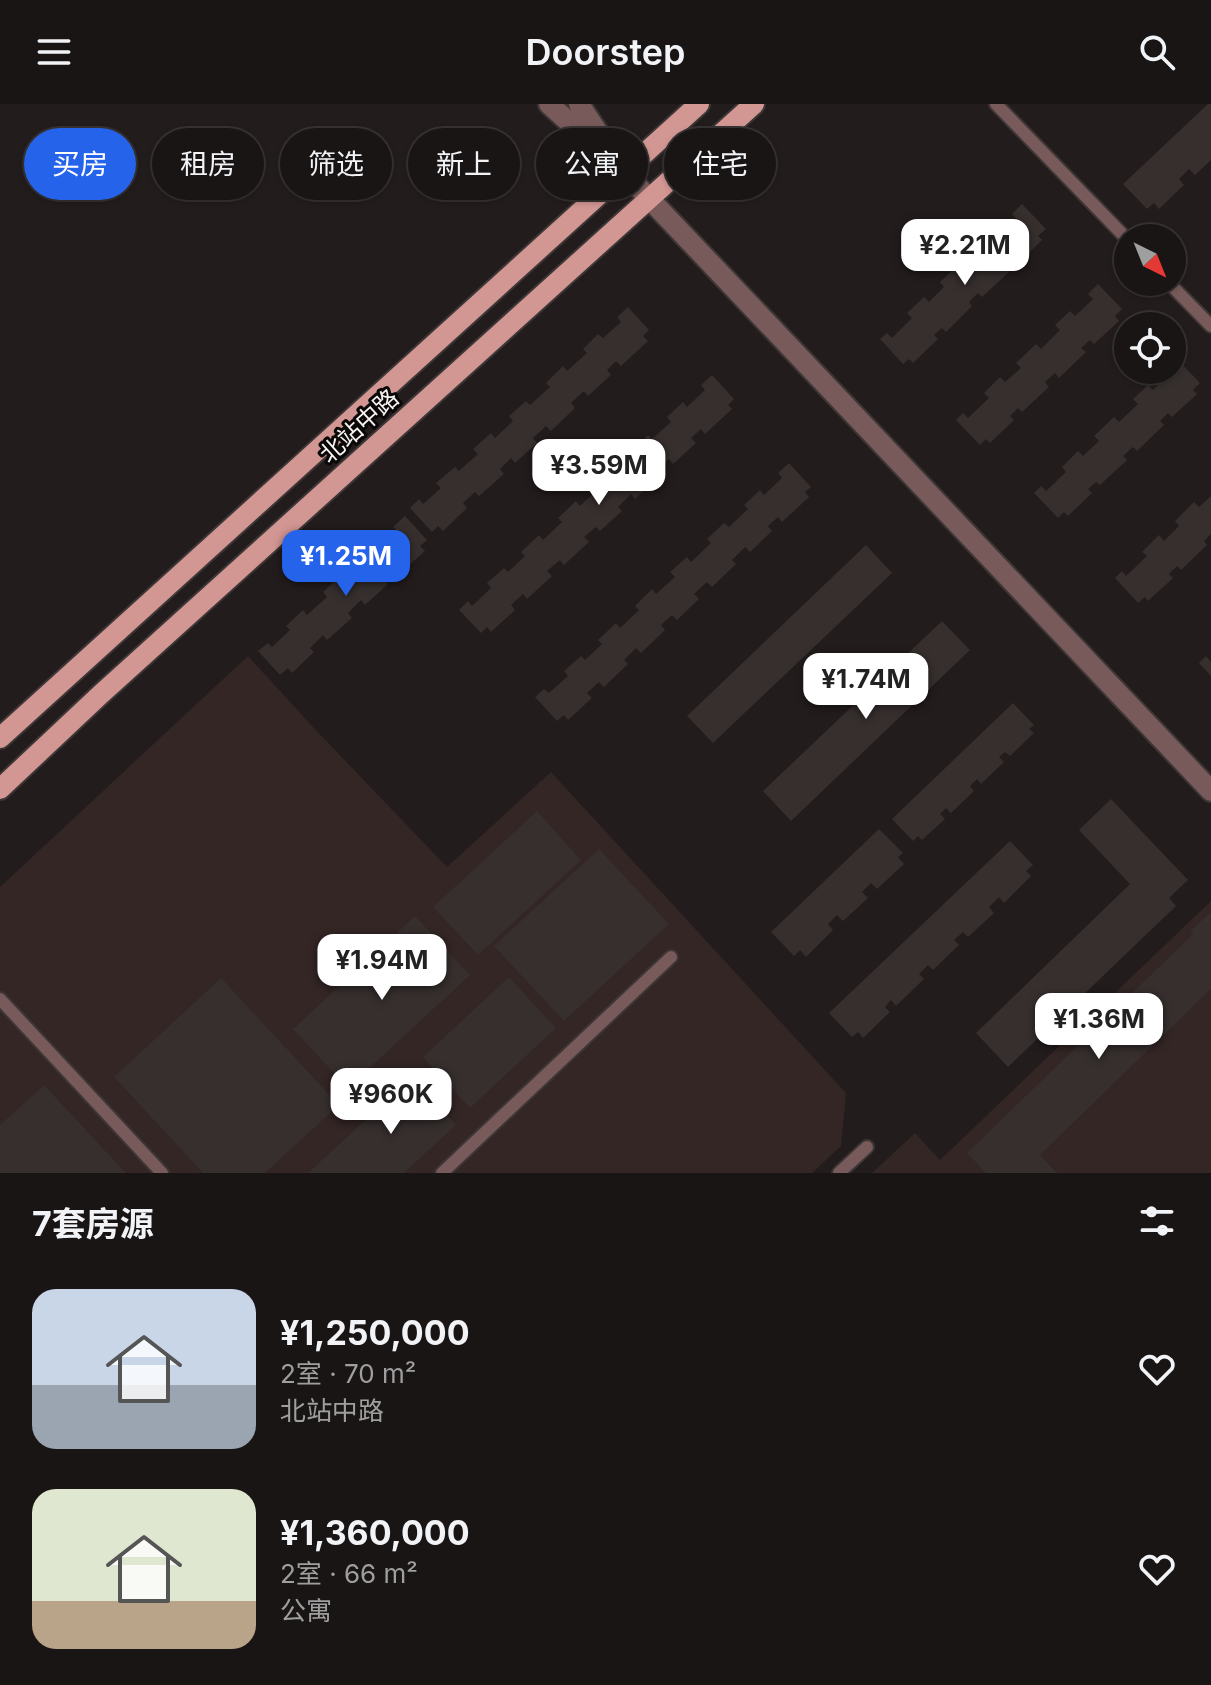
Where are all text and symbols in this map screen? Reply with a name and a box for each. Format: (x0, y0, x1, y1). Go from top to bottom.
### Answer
icon: menu (32, 30, 76, 74)
text: Doorstep (525, 30, 686, 74)
icon: search (1135, 30, 1179, 74)
chip: 买房 (24, 128, 136, 200)
chip: 租房 (152, 128, 264, 200)
chip: 筛选 (280, 128, 392, 200)
chip: 新上 (408, 128, 520, 200)
chip: 公寓 (536, 128, 648, 200)
chip: 住宅 (664, 128, 776, 200)
pin: ¥2.21M (900, 219, 1030, 287)
north arrow (1114, 224, 1186, 296)
map controls (1114, 224, 1186, 384)
text: ¥2.21M (919, 229, 1011, 260)
button: locate (1114, 312, 1186, 384)
street label: 北站中路 (314, 383, 404, 469)
pin: ¥3.59M (534, 439, 664, 507)
text: ¥3.59M (550, 449, 648, 480)
pin: ¥1.25M (281, 530, 411, 598)
text: ¥1.25M (300, 540, 392, 571)
pin: ¥1.74M (801, 653, 931, 721)
text: ¥1.74M (821, 663, 911, 694)
pin: ¥1.94M (317, 934, 447, 1002)
text: ¥1.94M (335, 944, 429, 975)
pin: ¥1.36M (1034, 993, 1164, 1061)
text: ¥1.36M (1053, 1003, 1145, 1034)
pin: ¥960K (335, 1068, 447, 1136)
text: ¥960K (349, 1078, 433, 1109)
icon: filters (1135, 1199, 1179, 1243)
text: 7套房源 (32, 1203, 154, 1244)
text: ¥1,250,000 (280, 1312, 470, 1353)
icon: home (96, 1321, 192, 1417)
icon: heart (1135, 1347, 1179, 1391)
text: 2室 · 70 m² (280, 1358, 416, 1389)
text: 北站中路 (280, 1395, 384, 1426)
text: ¥1,360,000 (280, 1512, 470, 1553)
icon: home (96, 1521, 192, 1617)
icon: heart (1135, 1547, 1179, 1591)
text: 2室 · 66 m² (280, 1558, 418, 1589)
text: 公寓 (280, 1595, 332, 1626)

